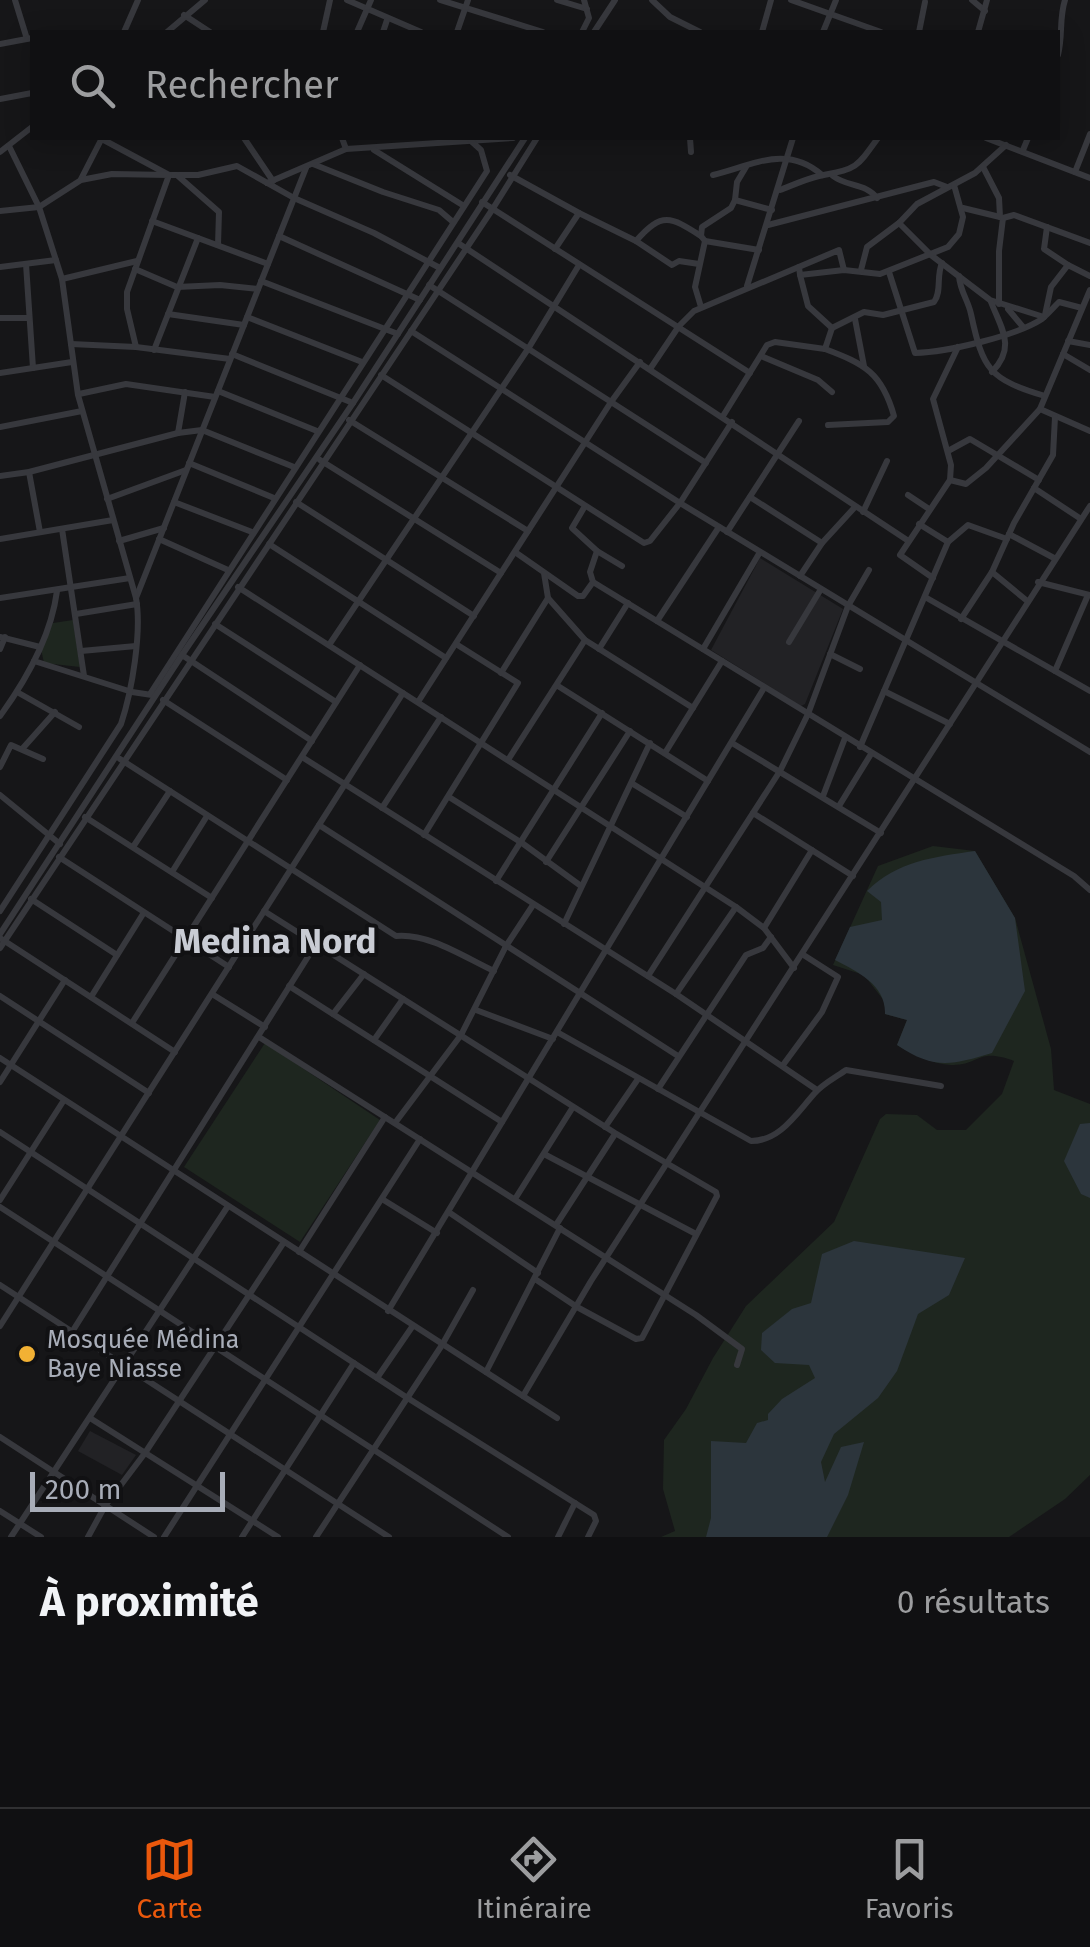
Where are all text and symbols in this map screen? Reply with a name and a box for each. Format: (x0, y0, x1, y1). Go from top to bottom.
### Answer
search box (30, 30, 1060, 140)
icon: search (65, 58, 120, 113)
text: Rechercher (145, 62, 339, 108)
district label: Medina Nord (173, 920, 377, 962)
place label: Mosquée Médina Baye Niasse (47, 1325, 239, 1384)
marker: Mosquée Médina Baye Niasse (16, 1343, 38, 1365)
scale bar (30, 1467, 225, 1512)
text: 200 m (45, 1473, 122, 1506)
text: À proximité (40, 1577, 259, 1627)
text: 0 résultats (897, 1583, 1050, 1621)
tab: Carte (136, 1832, 203, 1925)
tab: Itinéraire (476, 1832, 592, 1925)
tab: Favoris (865, 1832, 954, 1925)

